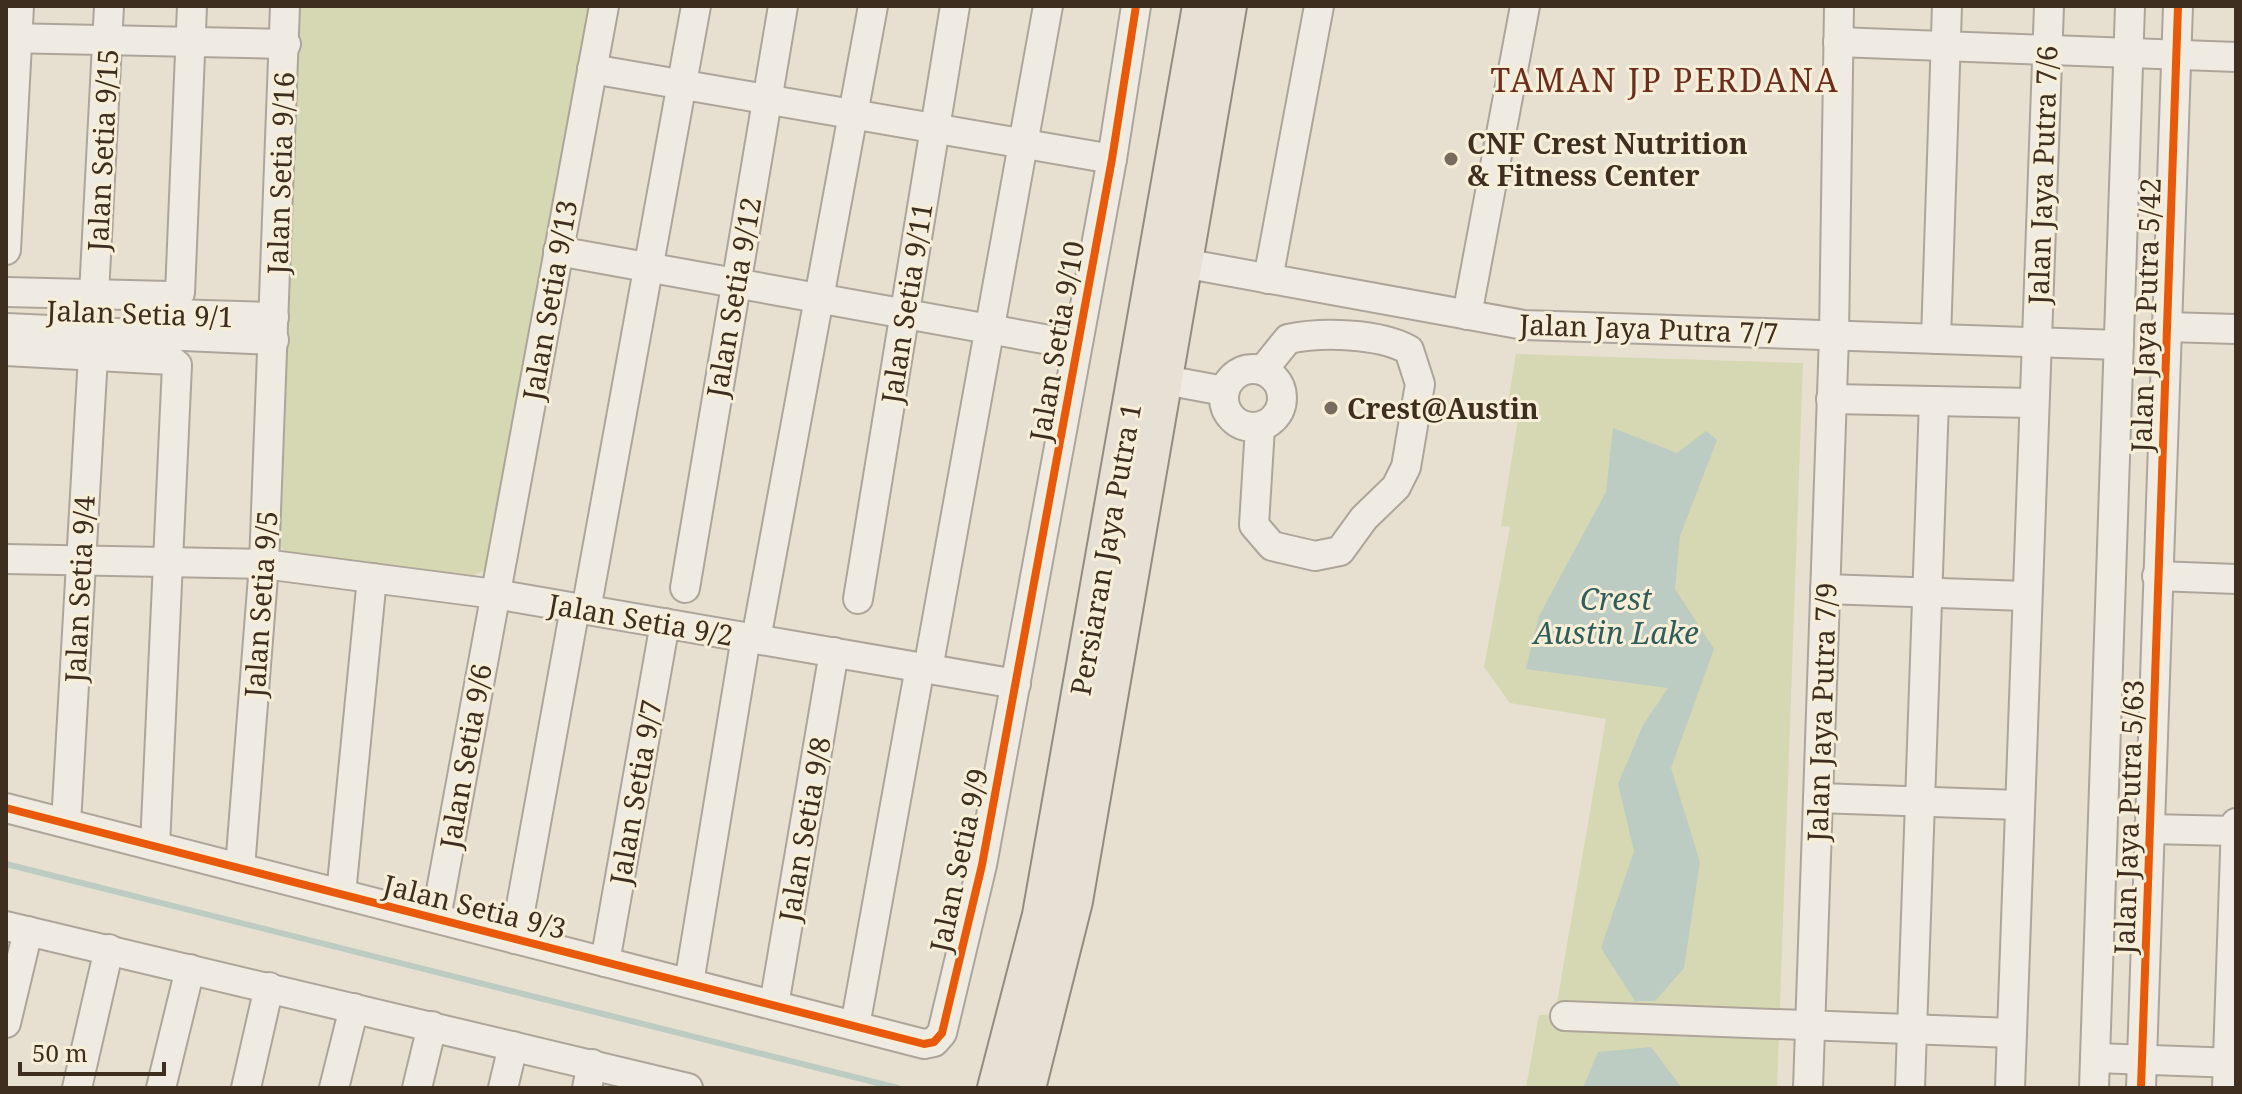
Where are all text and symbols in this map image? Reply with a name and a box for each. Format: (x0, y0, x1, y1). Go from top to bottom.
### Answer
street label: Jalan Jaya Putra 7/6 (2018, 45, 2066, 306)
street label: Jalan Setia 9/15 (78, 48, 126, 253)
district label: TAMAN JP PERDANA (1490, 58, 1840, 101)
street label: Jalan Setia 9/16 (257, 71, 303, 276)
place label: CNF Crest Nutrition & Fitness Center (1467, 124, 1748, 194)
marker: CNF Crest Nutrition & Fitness Center (1442, 150, 1460, 168)
street label: Jalan Jaya Putra 5/42 (2121, 177, 2169, 454)
street label: Jalan Setia 9/12 (697, 194, 769, 401)
street label: Jalan Setia 9/13 (513, 197, 585, 404)
street label: Jalan Setia 9/11 (871, 200, 941, 407)
street label: Jalan Setia 9/10 (1020, 238, 1092, 445)
street label: Jalan Setia 9/1 (45, 291, 234, 335)
street label: Jalan Jaya Putra 7/7 (1518, 304, 1779, 352)
place label: Crest@Austin (1347, 389, 1539, 427)
marker: Crest@Austin (1322, 399, 1340, 417)
street label: Persiaran Jaya Putra 1 (1061, 400, 1149, 698)
street label: Jalan Setia 9/4 (55, 494, 103, 684)
street label: Jalan Setia 9/5 (234, 509, 285, 700)
water label: Crest Austin Lake (1531, 578, 1699, 653)
street label: Jalan Jaya Putra 7/9 (1797, 582, 1845, 843)
street label: Jalan Setia 9/2 (545, 584, 736, 654)
street label: Jalan Setia 9/6 (430, 661, 500, 852)
street label: Jalan Jaya Putra 5/63 (2104, 679, 2152, 956)
street label: Jalan Setia 9/7 (600, 697, 670, 888)
street label: Jalan Setia 9/8 (769, 734, 839, 925)
street label: Jalan Setia 9/9 (920, 765, 996, 956)
street label: Jalan Setia 9/3 (379, 865, 570, 947)
scale bar (20, 1026, 164, 1076)
text: 50 m (32, 1036, 88, 1069)

